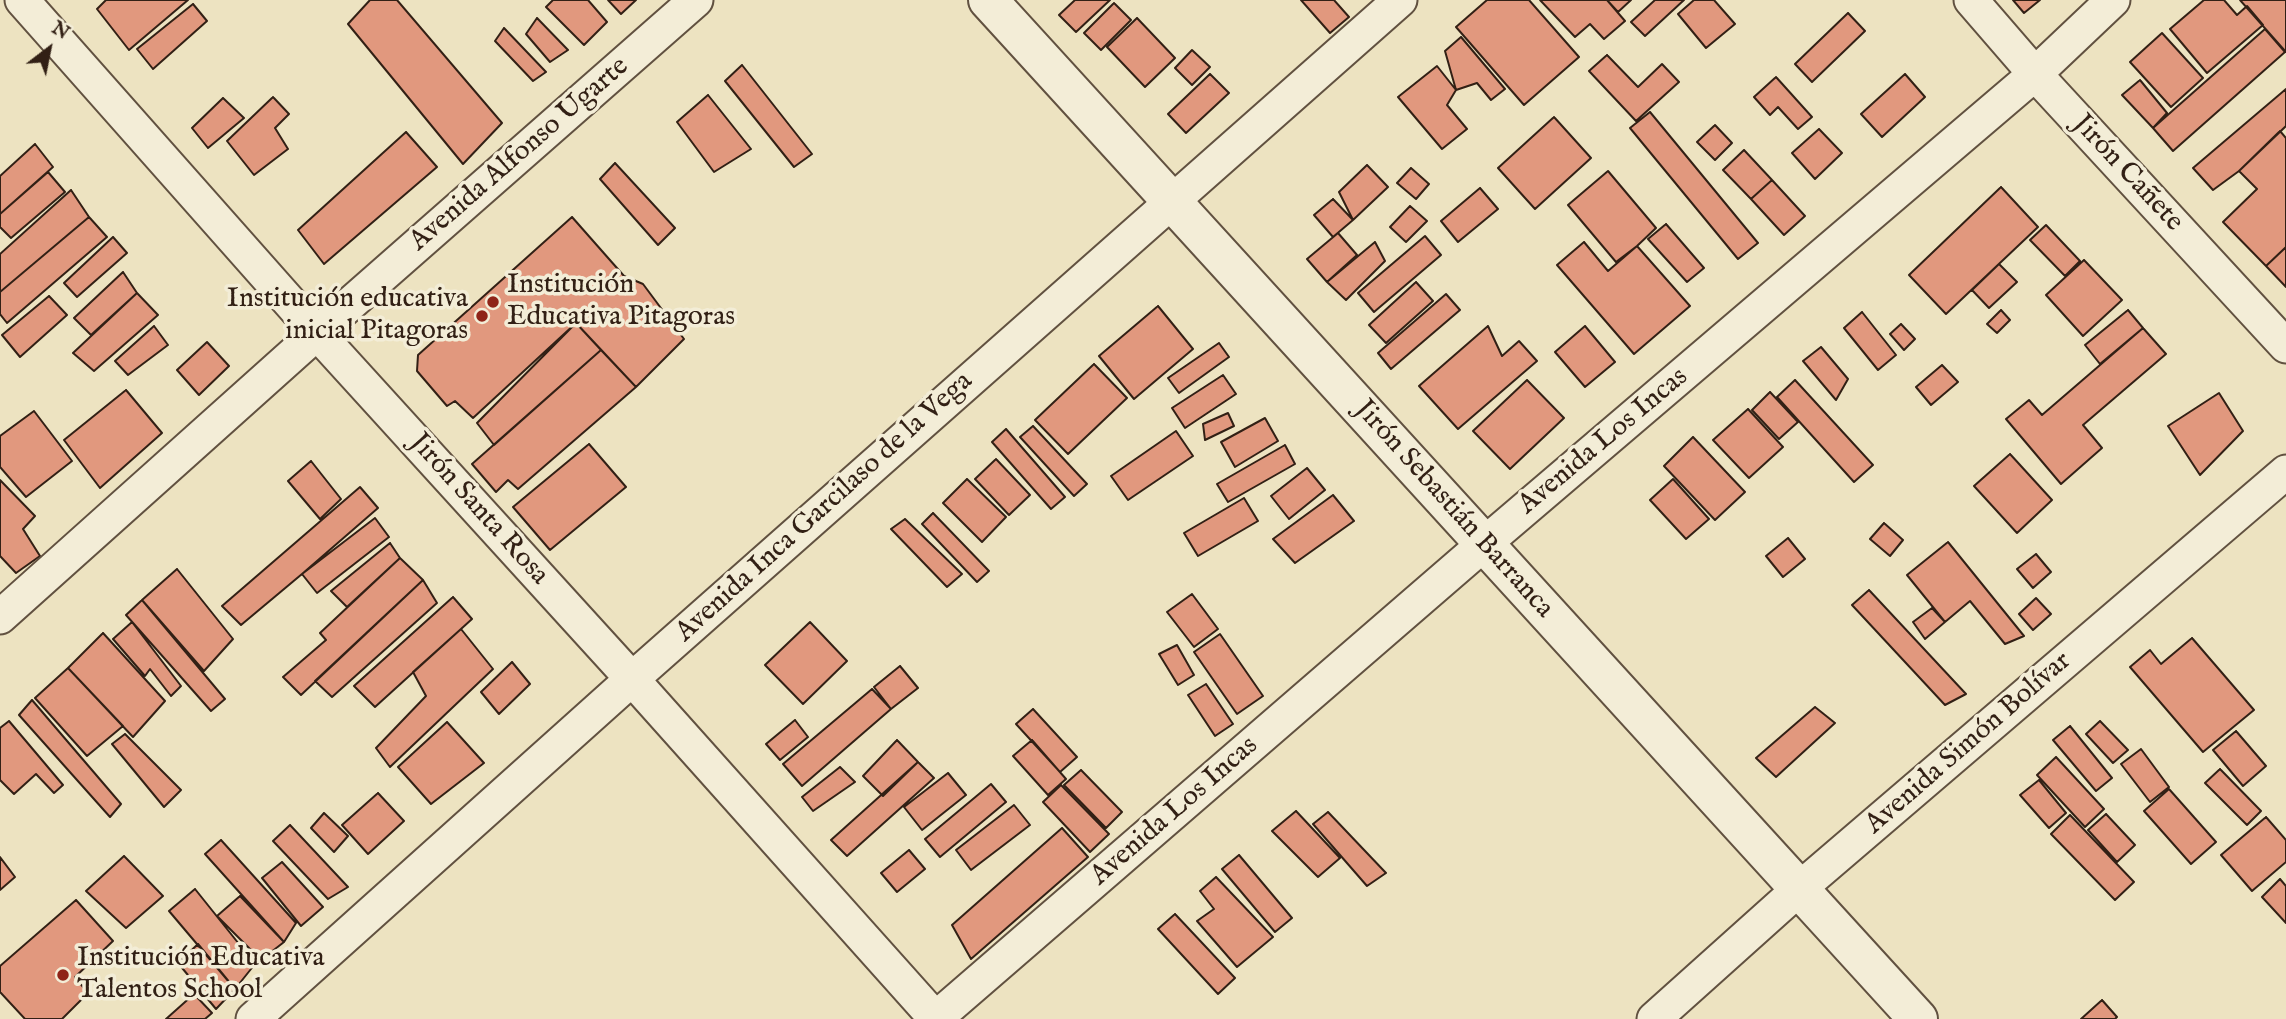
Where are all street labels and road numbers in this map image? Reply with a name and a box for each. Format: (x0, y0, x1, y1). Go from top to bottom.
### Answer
street label: Avenida Alfonso Ugarte (404, 51, 636, 259)
street label: Jirón Cañete (2064, 109, 2190, 239)
street label: Avenida Los Incas (1512, 361, 1696, 523)
street label: Avenida Inca Garcilaso de la Vega (670, 366, 980, 650)
street label: Jirón Sebastián Barranca (1346, 394, 1560, 626)
street label: Jirón Santa Rosa (401, 427, 555, 593)
street label: Avenida Simón Bolívar (1859, 646, 2079, 842)
street label: Avenida Los Incas (1084, 730, 1266, 894)

